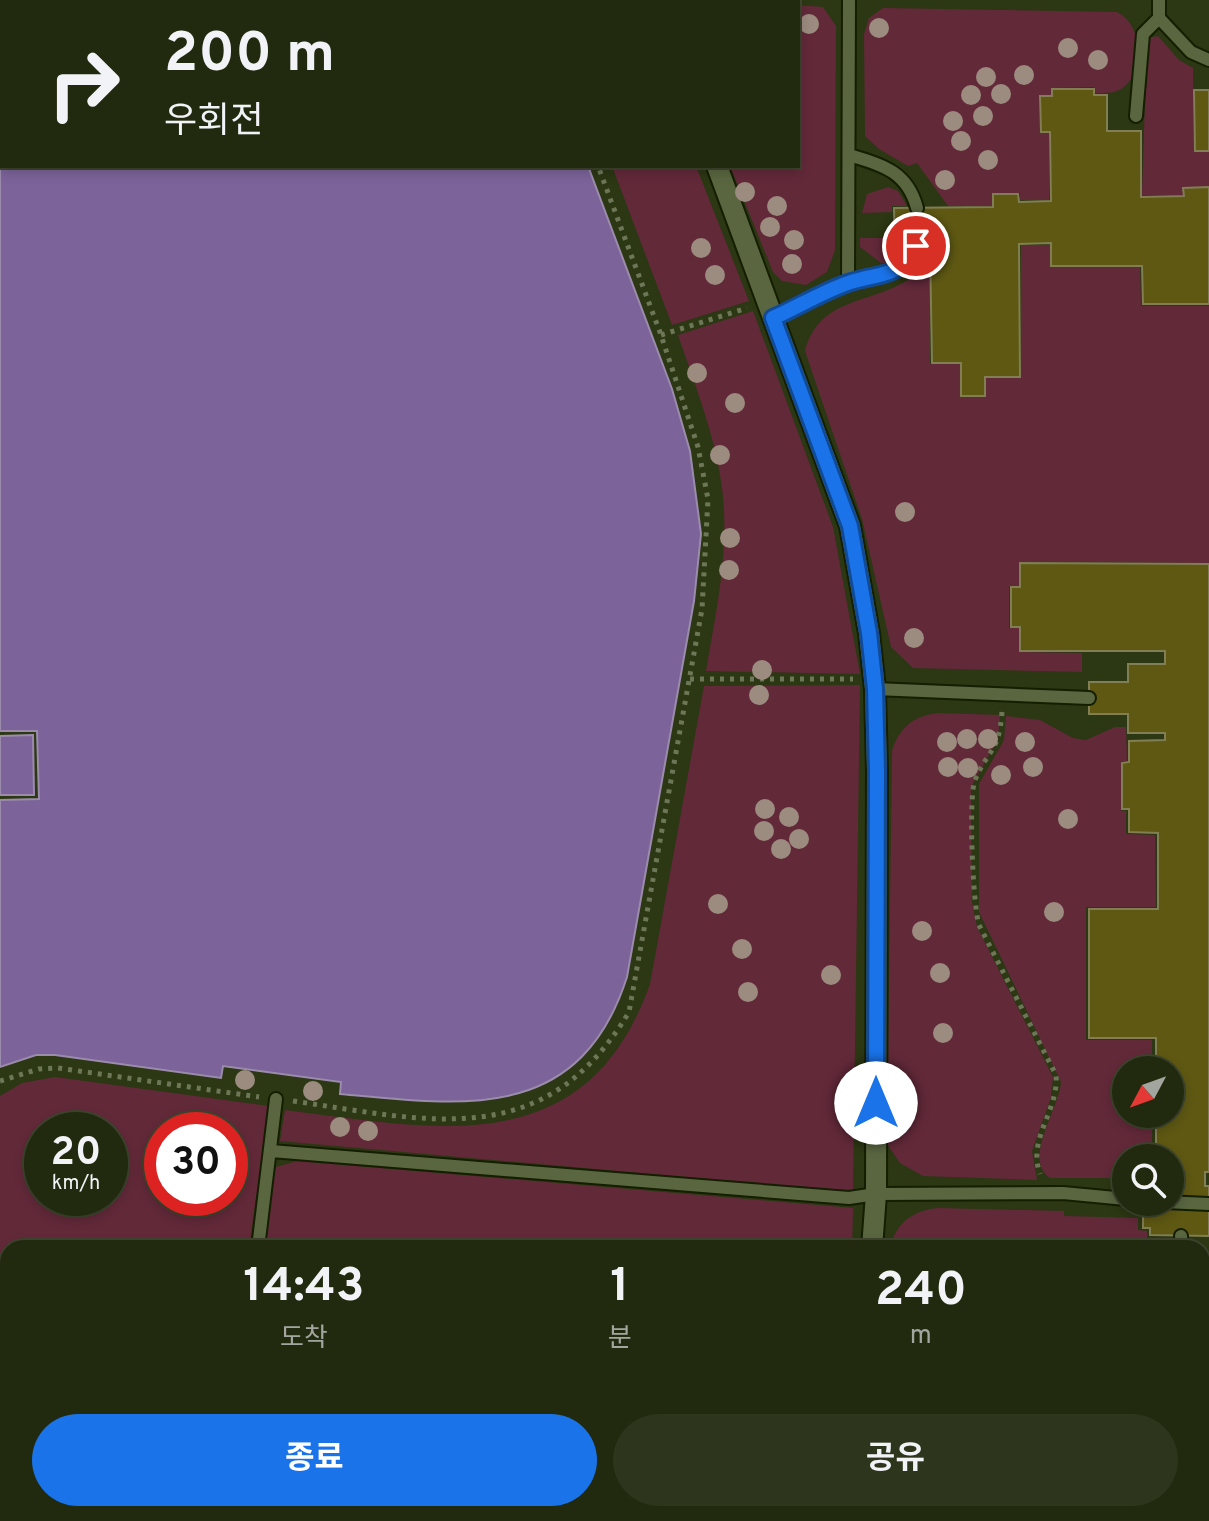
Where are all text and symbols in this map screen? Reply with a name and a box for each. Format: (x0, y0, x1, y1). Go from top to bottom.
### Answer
text: 200 m (164, 21, 335, 91)
icon: right (32, 32, 136, 136)
text: 우회전 (164, 100, 263, 146)
pin (882, 212, 950, 280)
icon: arrive (894, 224, 938, 268)
north arrow (1112, 1056, 1184, 1128)
map controls (1112, 1056, 1184, 1216)
position arrow (834, 1061, 918, 1145)
speed limit sign: 30 (144, 1112, 248, 1216)
text: 20 (51, 1129, 101, 1179)
button: search (1112, 1144, 1184, 1216)
text: km/h (52, 1171, 100, 1197)
text: 14:43 (243, 1258, 365, 1318)
text: 1 (610, 1258, 629, 1318)
text: 240 (875, 1262, 967, 1322)
text: m (910, 1320, 932, 1353)
text: 도착 (280, 1323, 328, 1356)
text: 분 (608, 1323, 632, 1356)
button: 종료 (32, 1414, 597, 1506)
button: 공유 (613, 1414, 1178, 1506)

